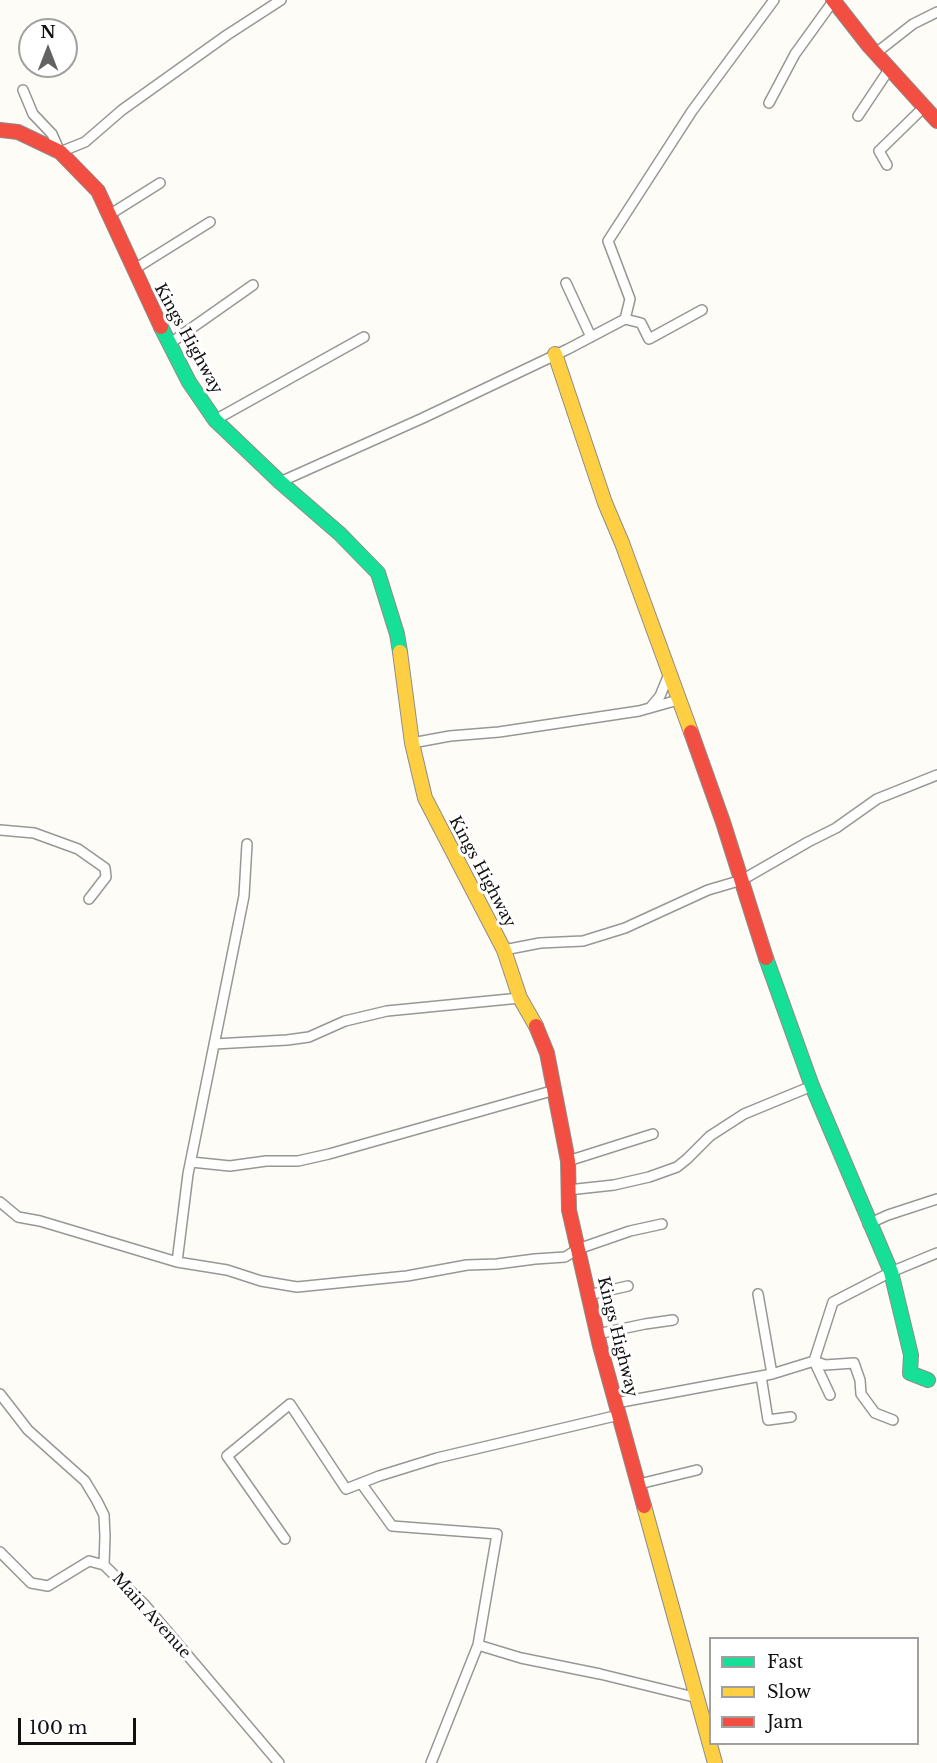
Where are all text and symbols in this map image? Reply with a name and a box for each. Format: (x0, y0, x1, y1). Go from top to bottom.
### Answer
north arrow (18, 18, 78, 78)
text: N (40, 22, 56, 42)
street label: Kings Highway (150, 280, 226, 398)
street label: Kings Highway (445, 813, 519, 931)
street label: Kings Highway (593, 1275, 641, 1399)
street label: Main Avenue (108, 1569, 194, 1663)
legend (709, 1637, 919, 1745)
text: Fast (767, 1651, 803, 1673)
text: Slow (767, 1681, 811, 1703)
scale bar (21, 1706, 140, 1744)
text: Jam (767, 1711, 803, 1733)
text: 100 m (29, 1717, 87, 1739)

